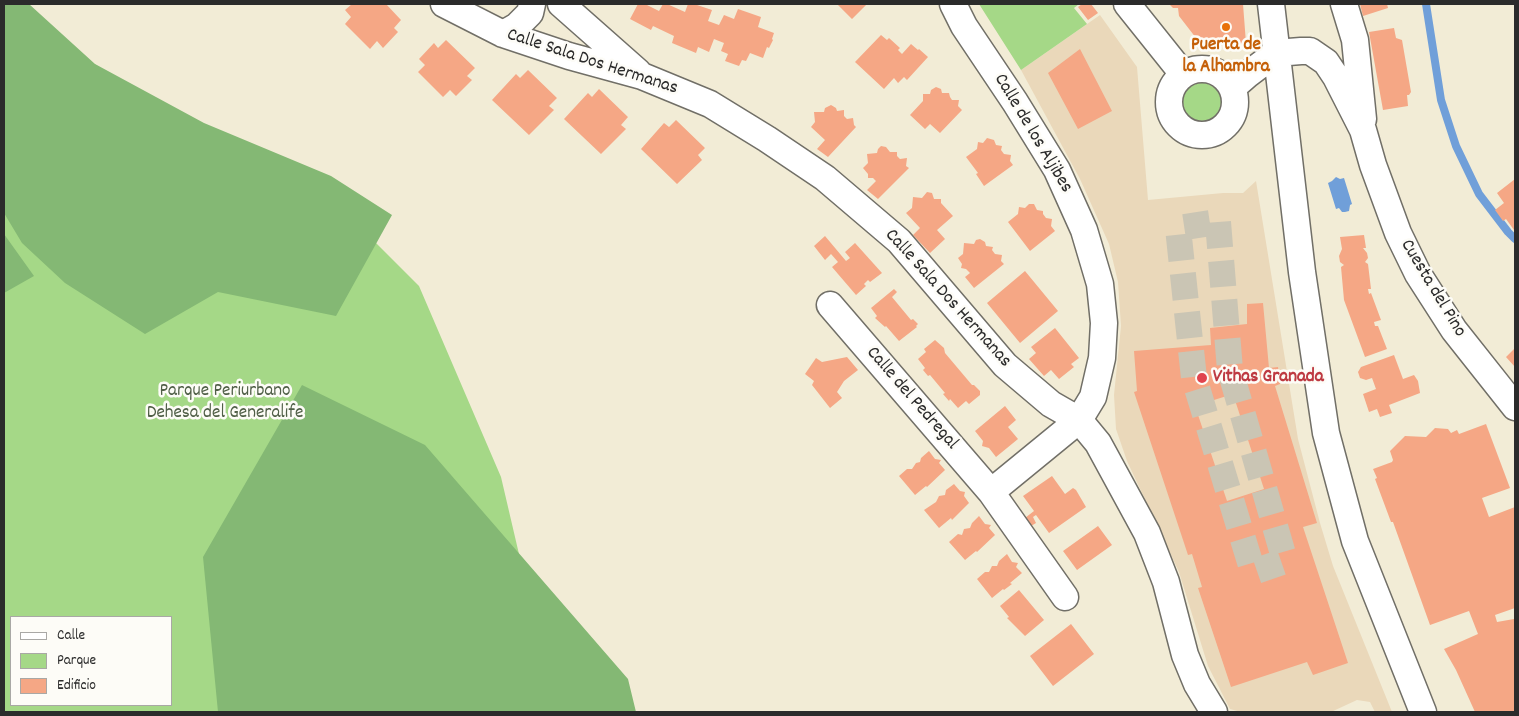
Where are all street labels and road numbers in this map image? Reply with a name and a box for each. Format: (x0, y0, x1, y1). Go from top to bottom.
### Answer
street label: Calle Sala Dos Hermanas (504, 25, 680, 101)
street label: Calle de los Aljibes (987, 70, 1077, 198)
street label: Calle Sala Dos Hermanas (879, 225, 1015, 373)
street label: Cuesta del Pino (1394, 236, 1470, 342)
street label: Calle del Pedregal (860, 343, 962, 455)

